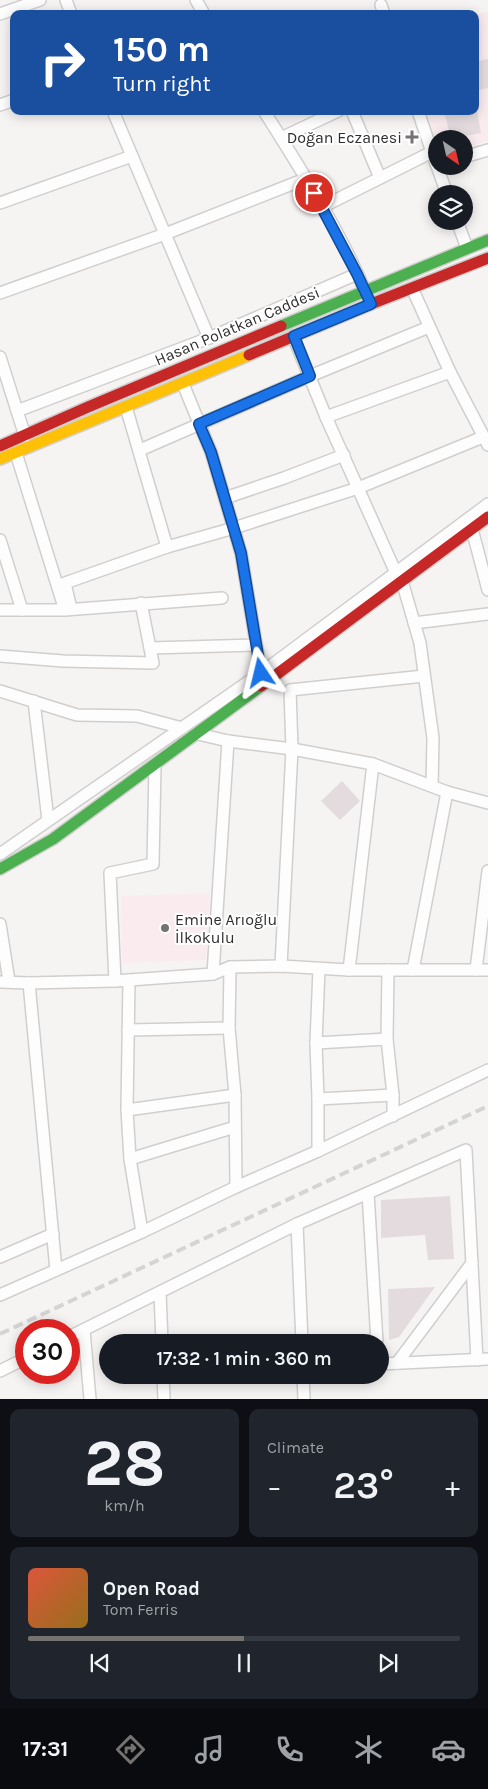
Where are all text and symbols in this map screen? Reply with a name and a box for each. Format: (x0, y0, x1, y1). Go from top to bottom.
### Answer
text: 150 m (113, 29, 210, 70)
icon: right (30, 30, 95, 95)
text: Turn right (113, 71, 211, 97)
place label: Doğan Eczanesi (287, 128, 402, 147)
north arrow (428, 130, 472, 175)
map controls (428, 130, 473, 230)
marker: Doğan Eczanesi (406, 131, 418, 143)
pin (293, 172, 335, 214)
icon: arrive (300, 179, 328, 207)
button: layers (428, 185, 473, 230)
street label: Hasan Polatkan Caddesi (152, 283, 322, 369)
position arrow (234, 646, 286, 698)
place label: Emine Arıoğlu İlkokulu (175, 910, 277, 947)
marker: Emine Arıoğlu İlkokulu (159, 922, 171, 934)
speed limit sign: 30 (15, 1319, 80, 1384)
text: 17:32 · 1 min · 360 m (156, 1348, 332, 1370)
text: 28 (84, 1425, 165, 1501)
text: Climate (267, 1438, 324, 1457)
text: 23° (333, 1463, 394, 1508)
text: − (267, 1470, 282, 1503)
text: + (445, 1470, 460, 1503)
text: km/h (104, 1496, 145, 1515)
text: Open Road (103, 1578, 200, 1600)
text: Tom Ferris (103, 1600, 178, 1619)
icon: previous (86, 1649, 114, 1677)
icon: pause (230, 1649, 258, 1677)
icon: next (374, 1649, 402, 1677)
icon: directions (113, 1732, 148, 1767)
icon: music (192, 1732, 227, 1767)
icon: phone (272, 1732, 307, 1767)
icon: climate (351, 1732, 386, 1767)
icon: car (431, 1732, 466, 1767)
text: 17:31 (22, 1736, 68, 1762)

